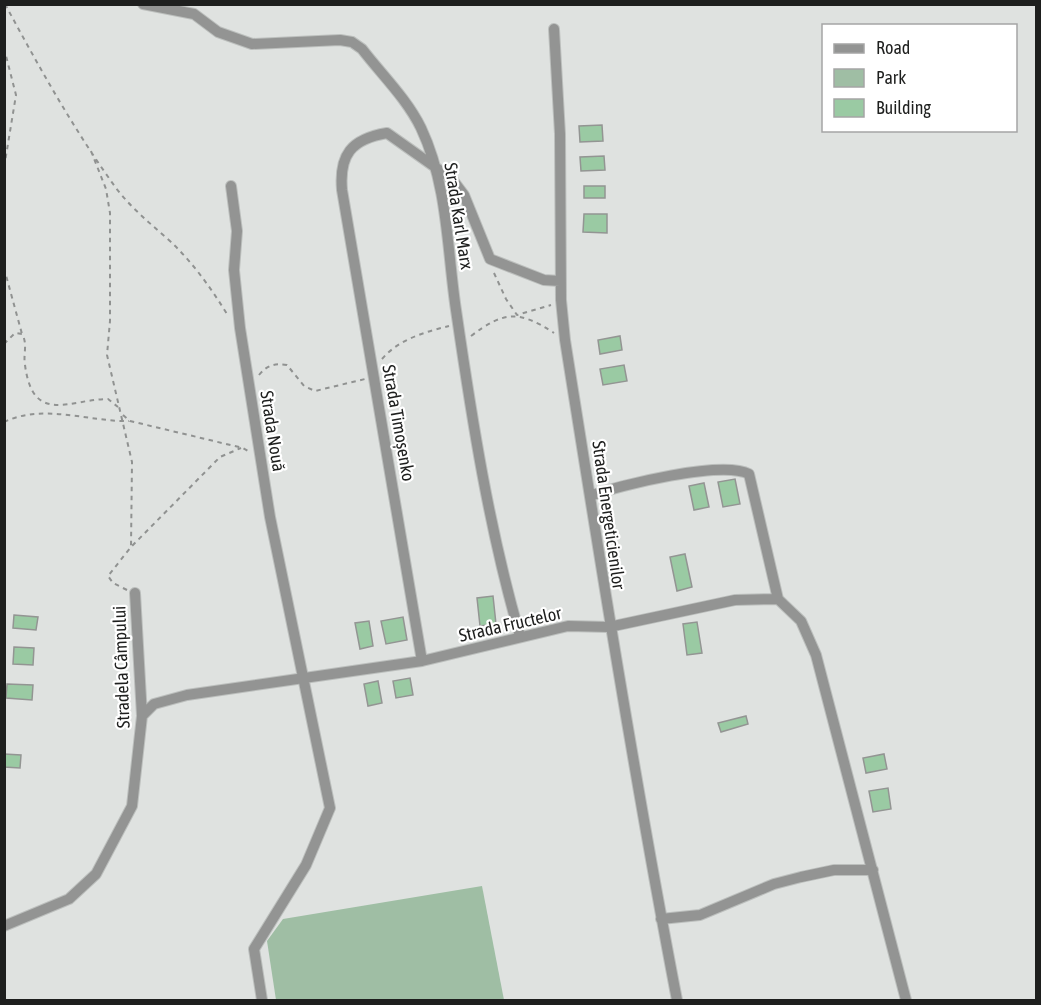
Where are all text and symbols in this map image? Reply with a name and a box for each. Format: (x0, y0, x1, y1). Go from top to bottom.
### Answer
legend (822, 24, 1017, 132)
text: Road (876, 37, 910, 58)
text: Park (876, 67, 906, 88)
text: Building (876, 97, 931, 118)
street label: Strada Karl Marx (440, 161, 478, 271)
street label: Strada Timoșenko (378, 363, 420, 483)
street label: Strada Nouă (256, 389, 290, 473)
street label: Strada Energeticienilor (588, 439, 630, 591)
street label: Strada Fructelor (457, 602, 564, 646)
street label: Stradela Câmpului (108, 605, 134, 729)

